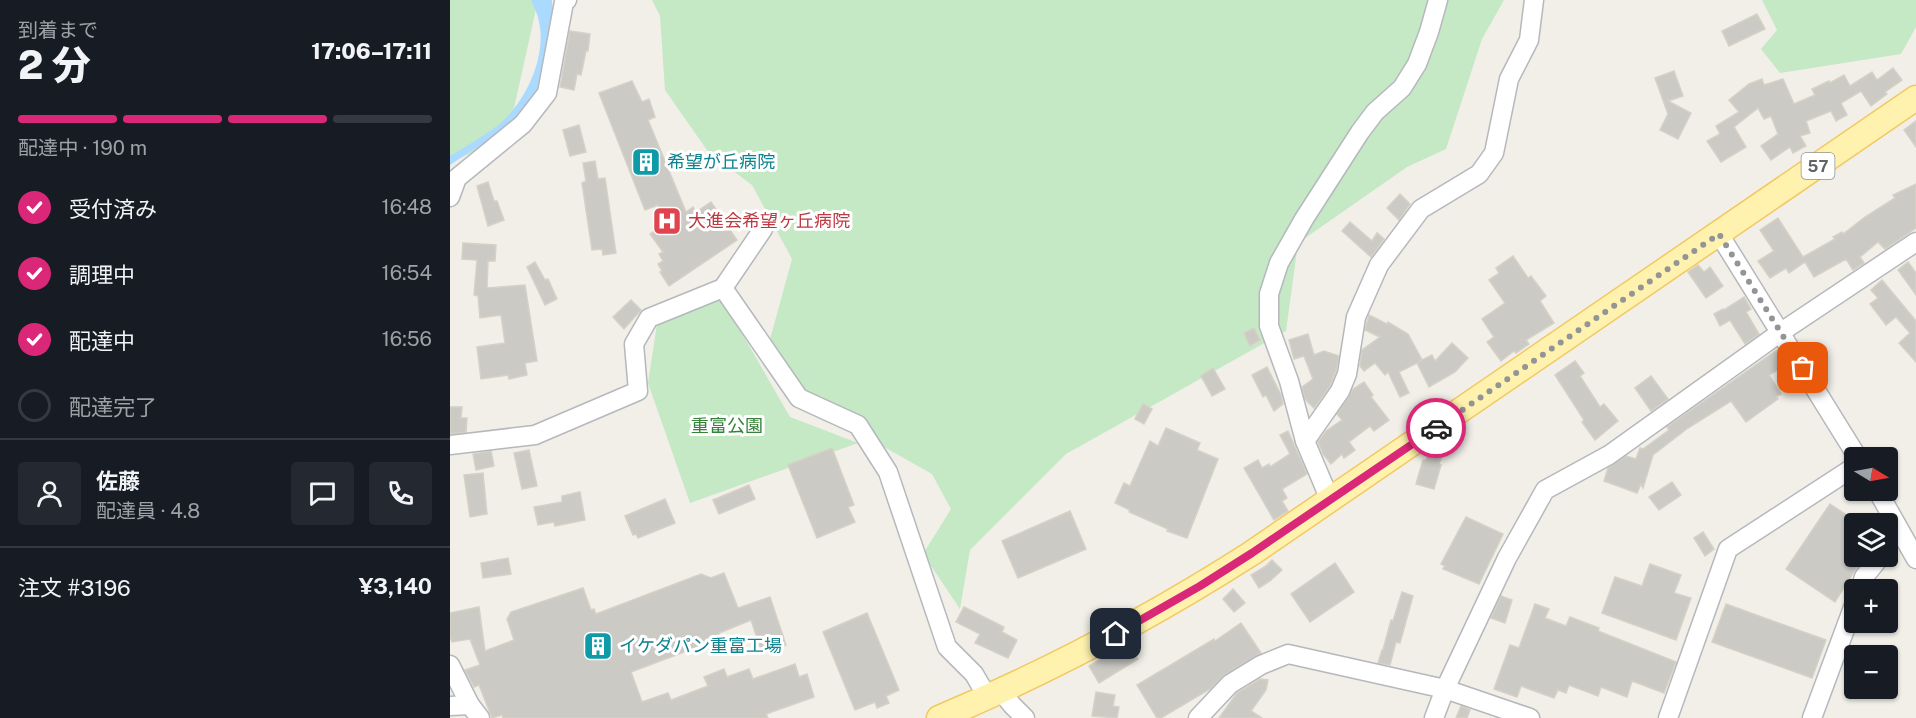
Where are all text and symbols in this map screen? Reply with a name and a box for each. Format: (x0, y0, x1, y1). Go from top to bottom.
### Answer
text: 到着まで (18, 18, 98, 42)
text: 17:06–17:11 (311, 38, 432, 64)
text: 2 分 (18, 42, 91, 88)
text: 配達中 · 190 m (18, 136, 147, 160)
building icon: 希望が丘病院 (630, 146, 662, 178)
place label: 希望が丘病院 (667, 151, 775, 172)
road number: 57 (1802, 153, 1834, 179)
icon: check (18, 191, 51, 224)
text: 16:48 (382, 195, 432, 219)
text: 受付済み (69, 196, 157, 222)
hospital icon: 大進会希望ヶ丘病院 (651, 205, 683, 237)
place label: 大進会希望ヶ丘病院 (688, 210, 850, 231)
icon: check (18, 257, 51, 290)
text: 16:54 (382, 261, 432, 285)
text: 調理中 (69, 262, 135, 288)
icon: check (18, 323, 51, 356)
text: 16:56 (382, 327, 432, 351)
text: 配達中 (69, 328, 135, 354)
pin (1777, 342, 1828, 393)
icon: bag (1786, 351, 1819, 384)
text: 配達完了 (69, 394, 157, 420)
courier (1406, 398, 1466, 458)
icon: car (1420, 412, 1453, 445)
park label: 重富公園 (691, 415, 763, 436)
north arrow (1844, 447, 1898, 501)
map controls (1844, 447, 1898, 699)
button: person (18, 462, 81, 525)
button: chat (291, 462, 354, 525)
button: phone (369, 462, 432, 525)
text: 佐藤 (96, 468, 140, 494)
text: 配達員 · 4.8 (96, 499, 200, 523)
button: layers (1844, 513, 1898, 567)
text: ¥3,140 (359, 573, 432, 599)
text: 注文 #3196 (18, 575, 131, 601)
button: + (1844, 579, 1898, 633)
pin (1090, 608, 1141, 659)
icon: home (1099, 617, 1132, 650)
building icon: イケダパン重富工場 (582, 630, 614, 662)
place label: イケダパン重富工場 (619, 635, 782, 656)
button: − (1844, 645, 1898, 699)

